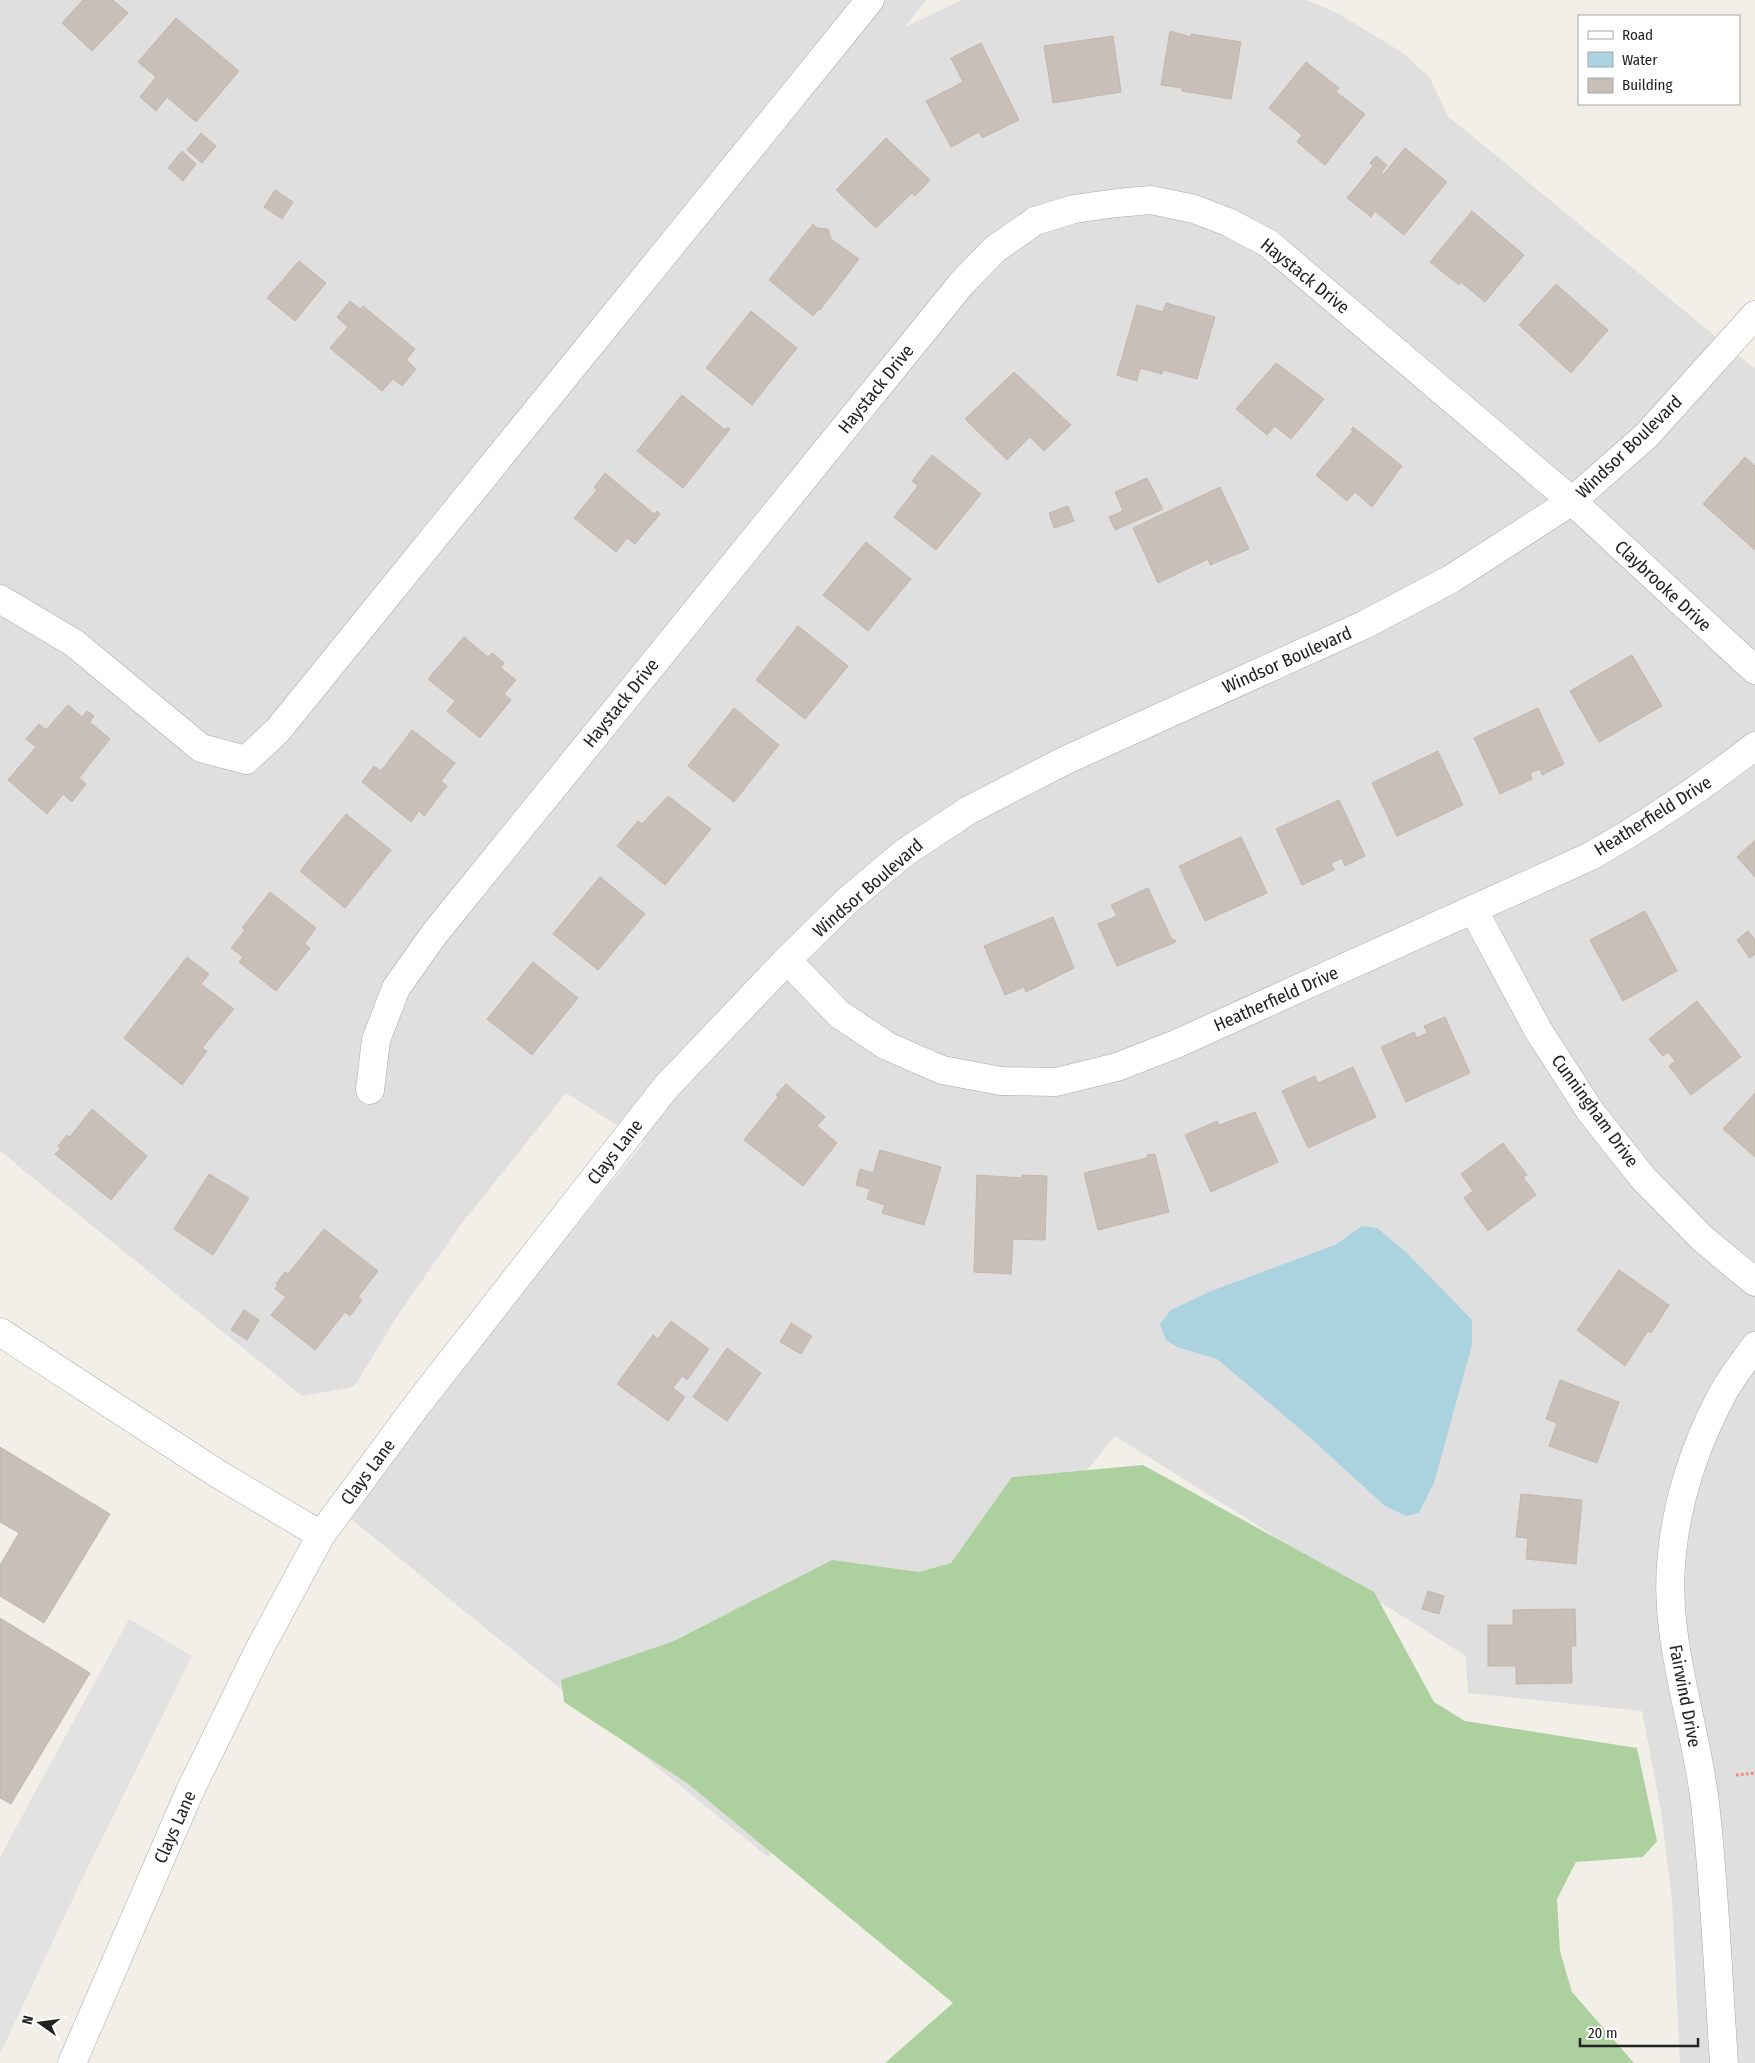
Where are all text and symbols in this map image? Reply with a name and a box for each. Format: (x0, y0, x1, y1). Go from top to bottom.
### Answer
legend (1578, 15, 1740, 105)
text: Road (1622, 26, 1653, 44)
text: Water (1622, 51, 1658, 69)
text: Building (1622, 76, 1673, 94)
street label: Haystack Drive (1256, 233, 1354, 319)
street label: Haystack Drive (833, 340, 919, 438)
street label: Windsor Boulevard (1571, 391, 1687, 503)
street label: Claybrooke Drive (1610, 536, 1716, 636)
street label: Windsor Boulevard (1219, 622, 1355, 698)
street label: Haystack Drive (578, 654, 664, 752)
street label: Heatherfield Drive (1590, 771, 1716, 861)
street label: Windsor Boulevard (808, 834, 928, 942)
street label: Heatherfield Drive (1210, 962, 1342, 1036)
street label: Cunningham Drive (1547, 1050, 1643, 1172)
street label: Clays Lane (583, 1115, 647, 1189)
street label: Clays Lane (336, 1435, 400, 1509)
street label: Fairwind Drive (1664, 1643, 1706, 1749)
street label: Clays Lane (149, 1787, 201, 1867)
north arrow (15, 1998, 65, 2048)
text: N (19, 2014, 37, 2026)
scale bar (1580, 2016, 1698, 2048)
text: 20 m (1588, 2024, 1618, 2042)

